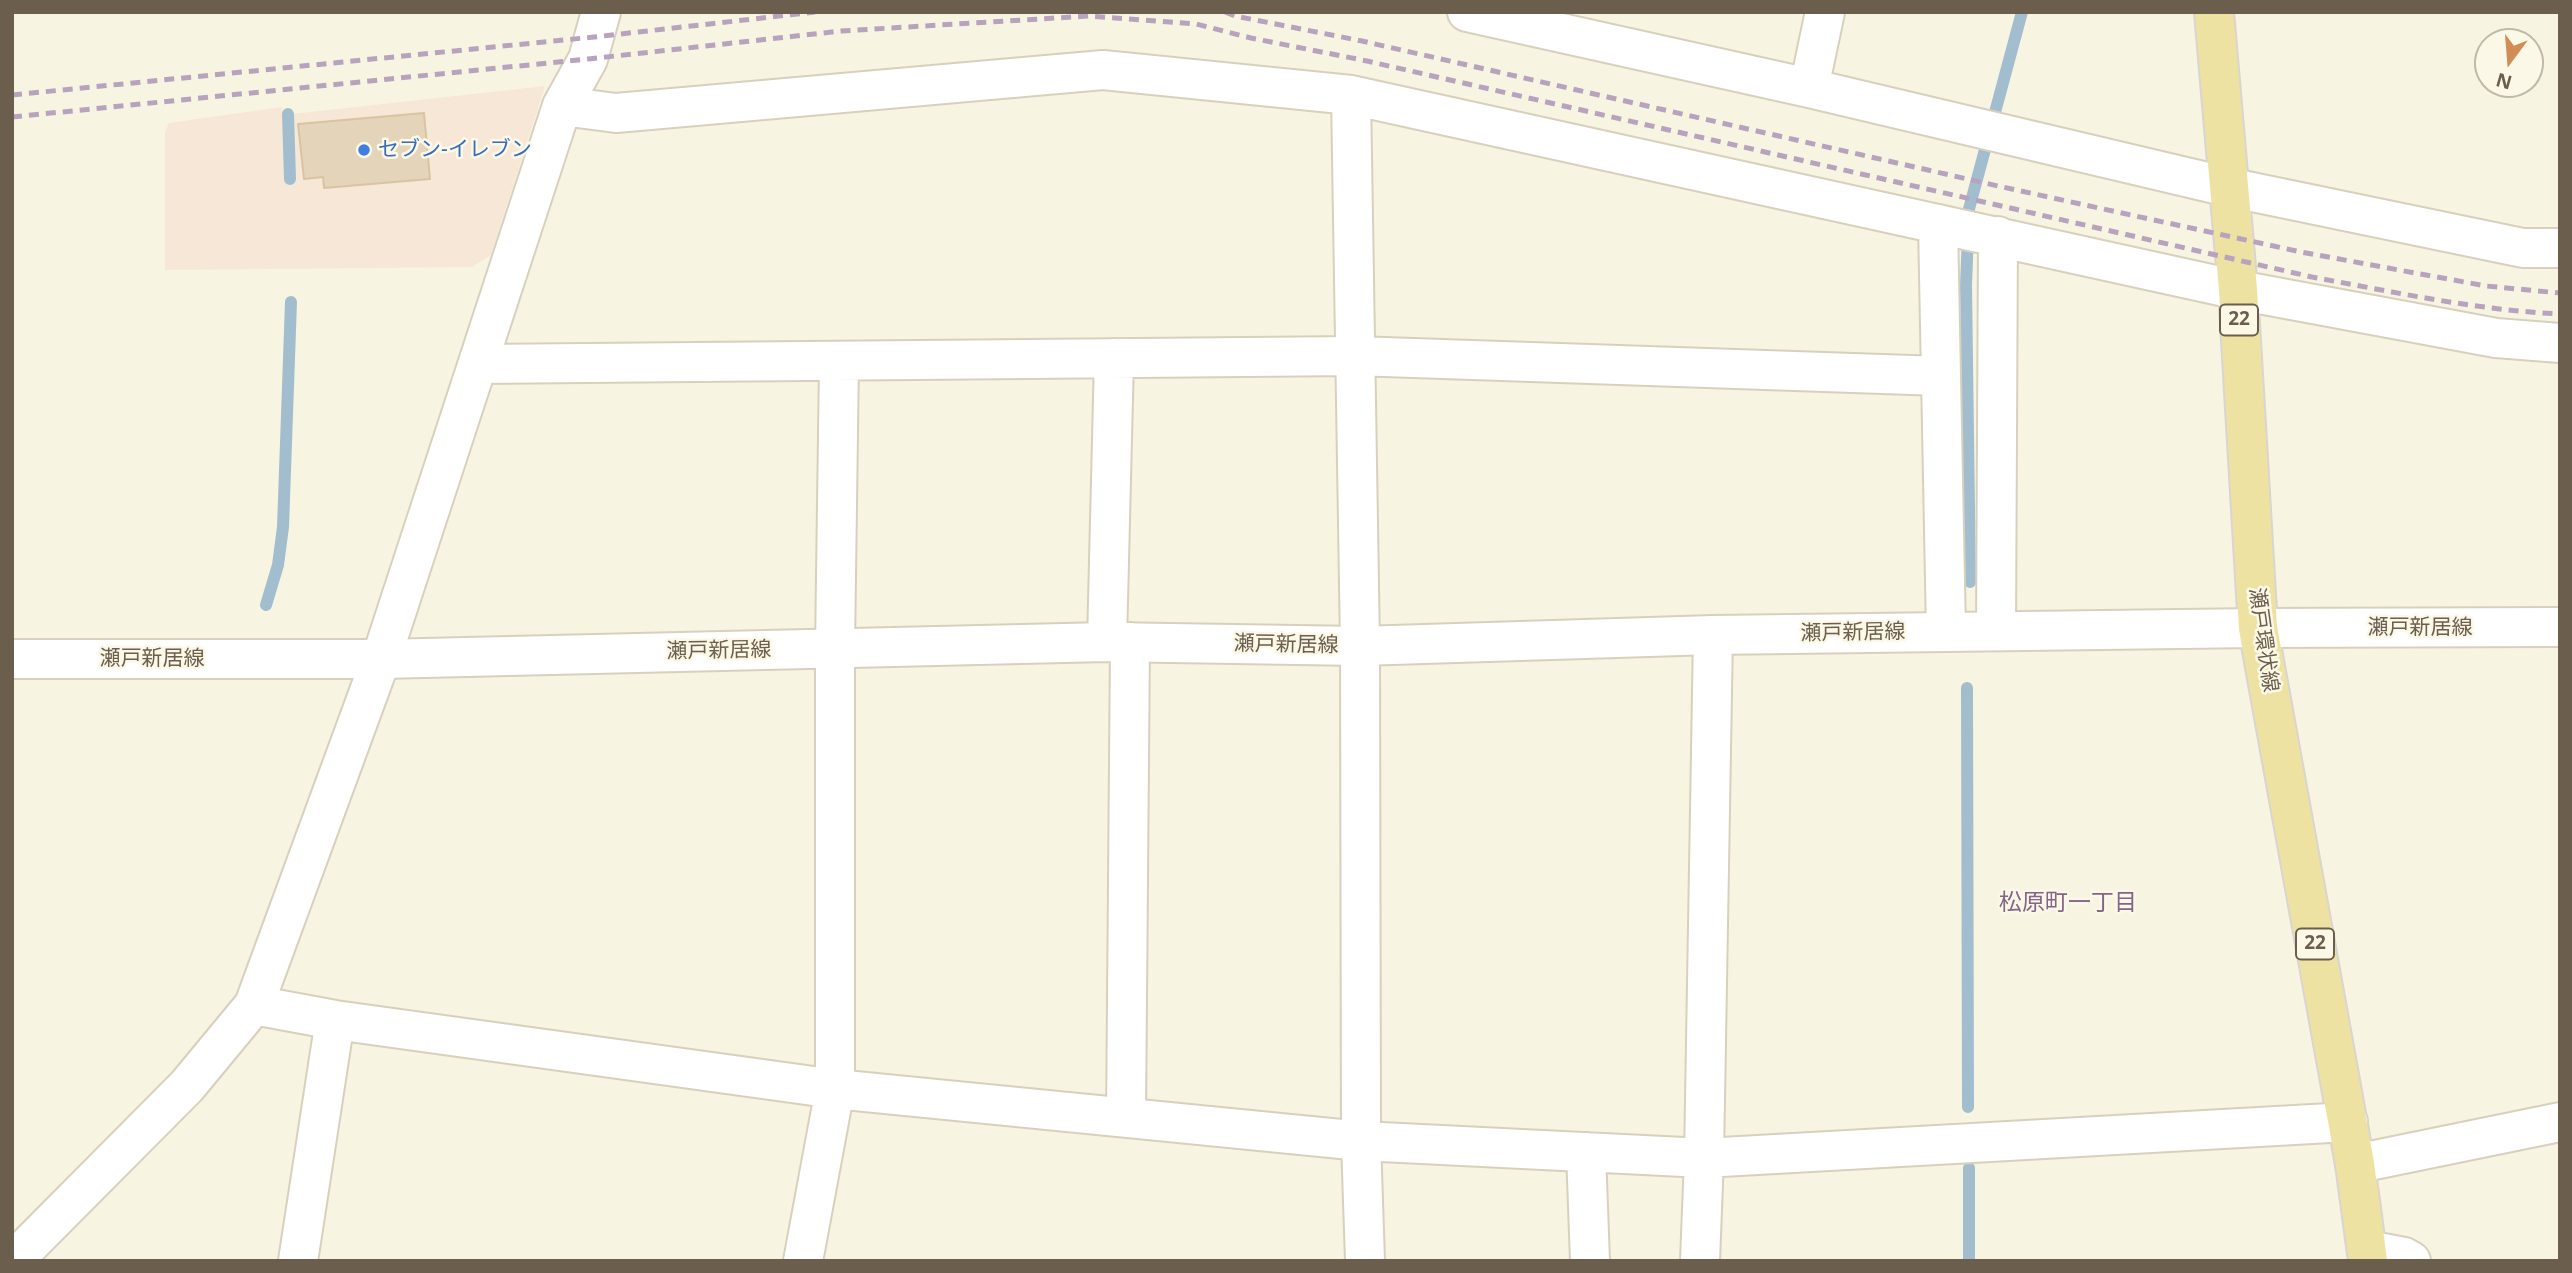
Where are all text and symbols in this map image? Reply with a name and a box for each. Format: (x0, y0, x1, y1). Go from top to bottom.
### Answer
north arrow (2474, 28, 2544, 98)
text: N (2493, 67, 2515, 96)
place label: セブン-イレブン (378, 137, 532, 163)
marker: セブン-イレブン (356, 142, 372, 158)
road number: 22 (2220, 304, 2258, 336)
street label: 瀬戸環状線 (2243, 586, 2283, 694)
street label: 瀬戸新居線 (2368, 615, 2472, 641)
street label: 瀬戸新居線 (1800, 619, 1906, 647)
street label: 瀬戸新居線 (1233, 631, 1339, 659)
street label: 瀬戸新居線 (666, 637, 772, 665)
street label: 瀬戸新居線 (100, 646, 204, 672)
district label: 松原町一丁目 (1999, 889, 2137, 917)
road number: 22 (2296, 928, 2334, 960)

